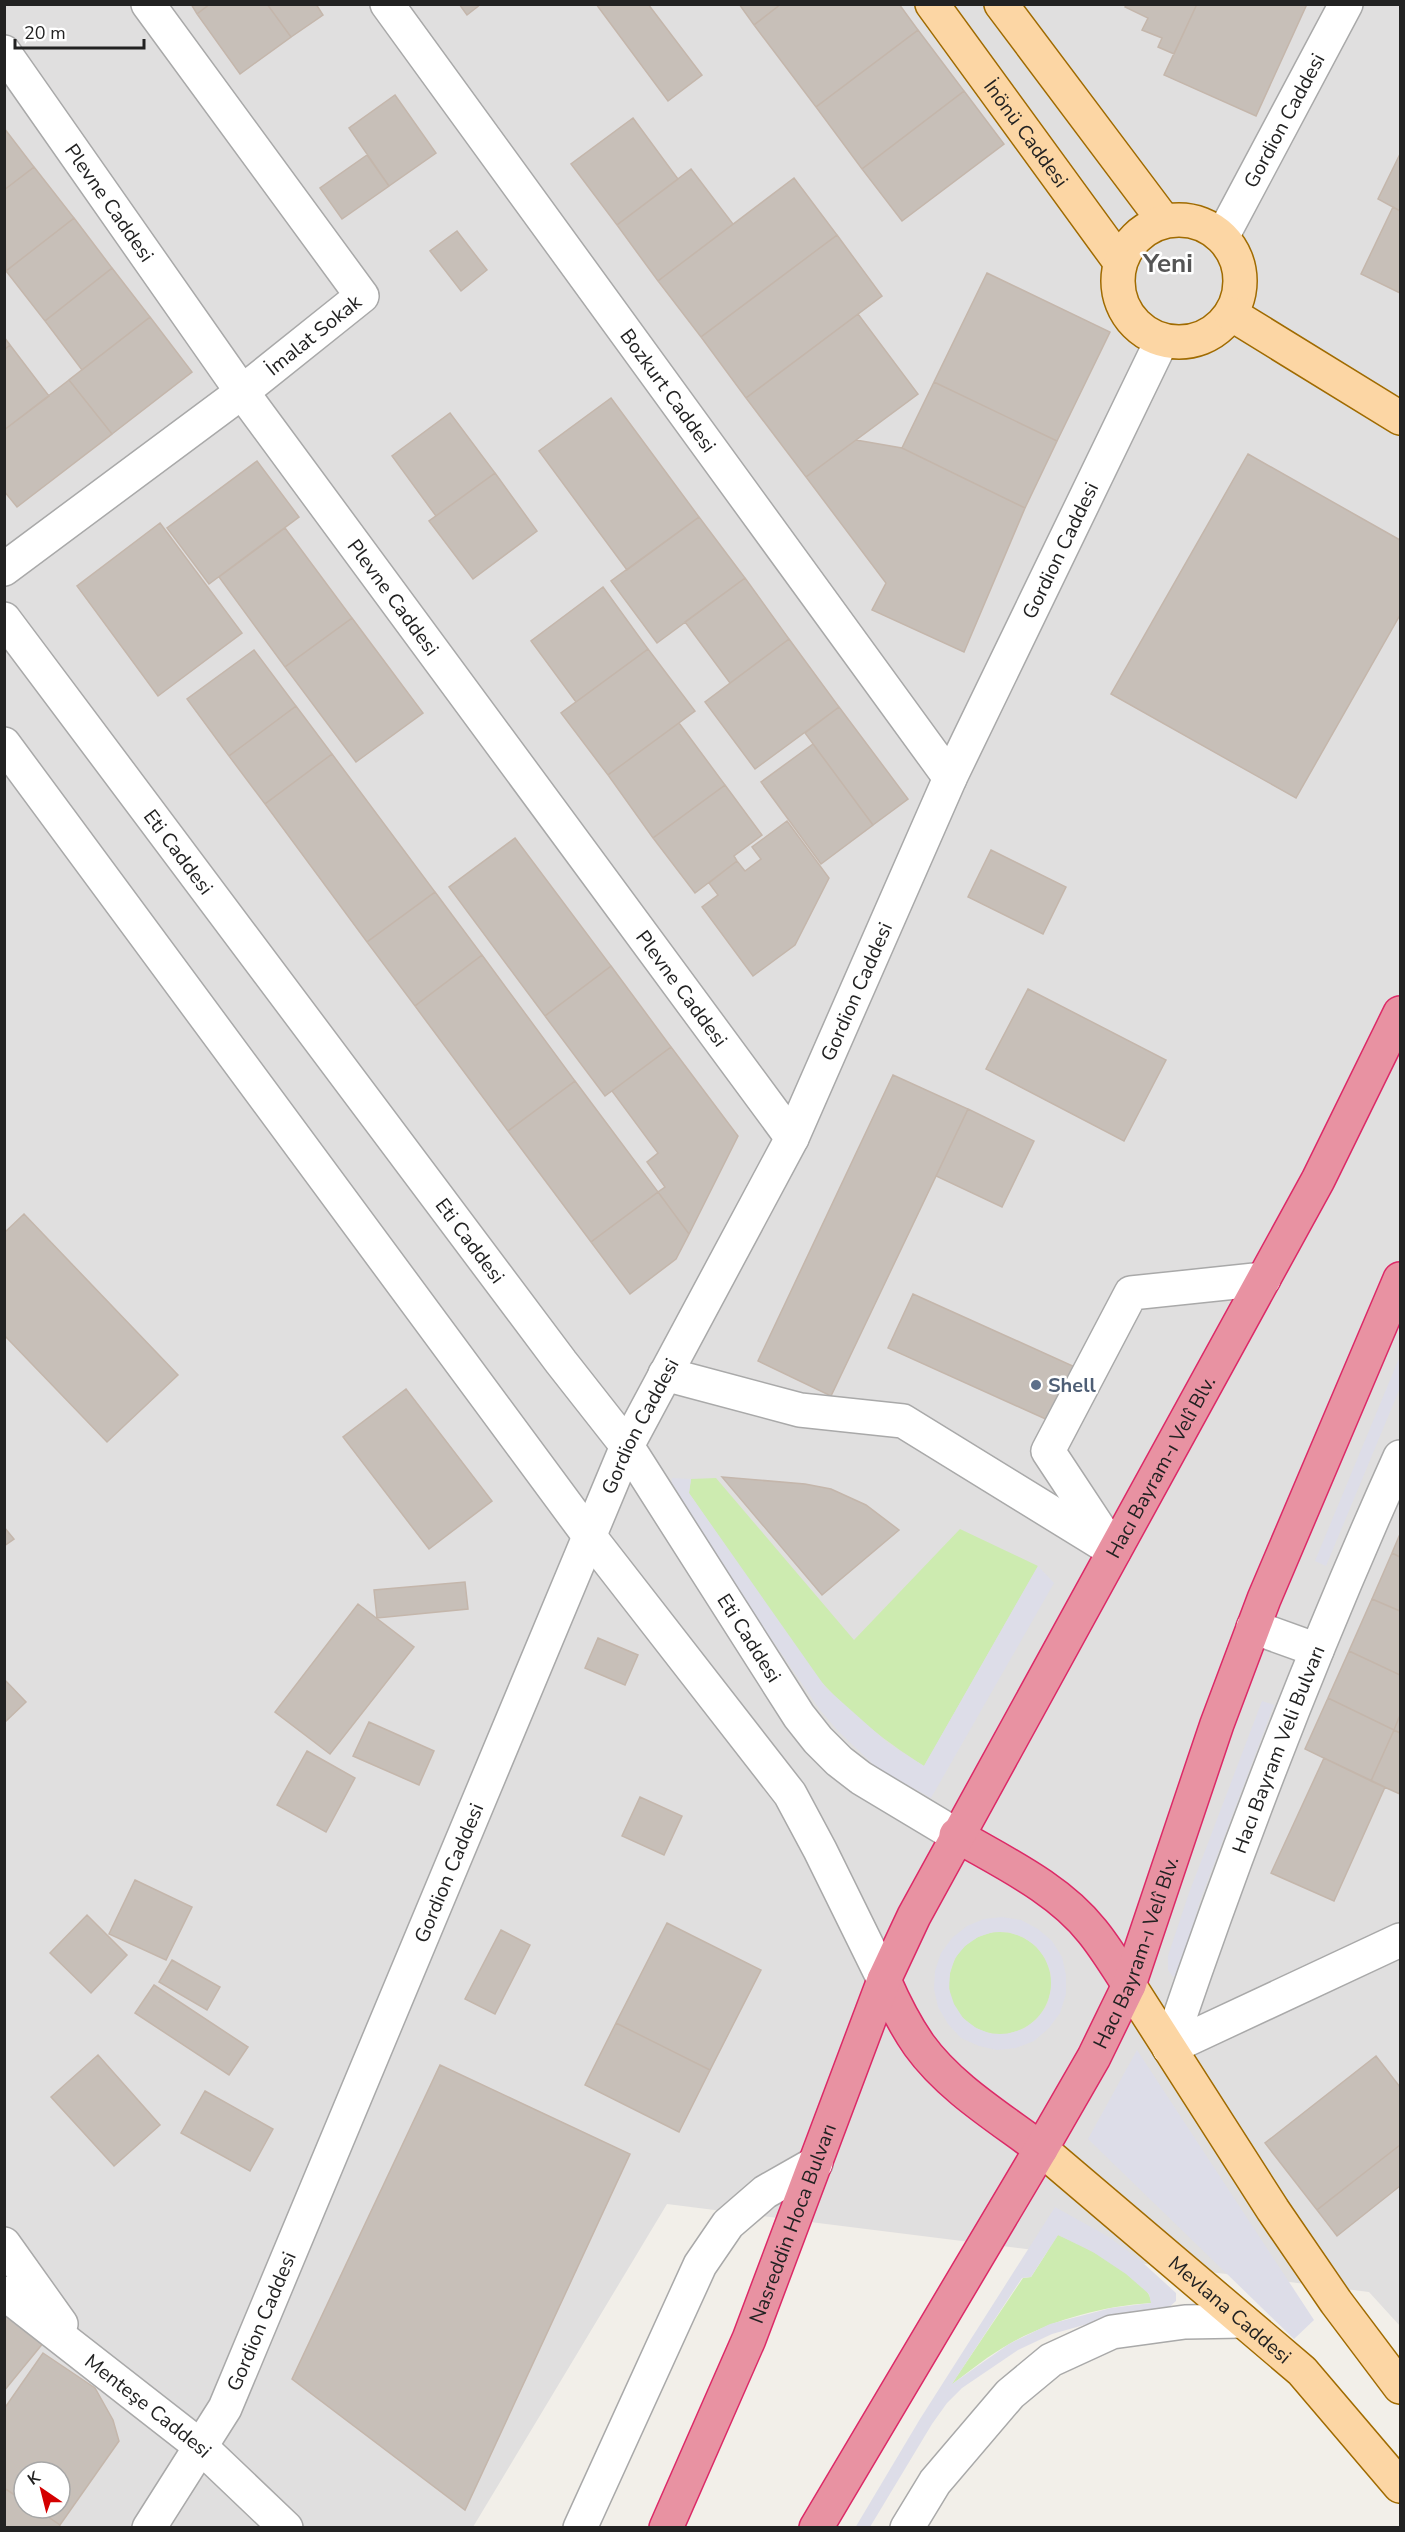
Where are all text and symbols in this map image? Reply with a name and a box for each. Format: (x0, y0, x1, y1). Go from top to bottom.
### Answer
scale bar (15, 12, 144, 50)
text: 20 m (24, 21, 66, 45)
street label: Gordion Caddesi (1237, 49, 1331, 192)
street label: İnönü Caddesi (978, 74, 1075, 193)
street label: Plevne Caddesi (59, 138, 160, 267)
district label: Yeni (1142, 246, 1193, 281)
street label: İmalat Sokak (260, 288, 368, 382)
street label: Bozkurt Caddesi (614, 323, 722, 458)
street label: Gordion Caddesi (1016, 478, 1105, 623)
street label: Plevne Caddesi (341, 533, 445, 661)
street label: Eti Caddesi (138, 804, 219, 900)
street label: Gordion Caddesi (814, 918, 899, 1065)
street label: Plevne Caddesi (630, 925, 734, 1052)
street label: Eti Caddesi (429, 1192, 511, 1289)
street label: Gordion Caddesi (595, 1354, 685, 1498)
street label: Hacı Bayram-ı Velî Blv. (1100, 1371, 1222, 1563)
place label: Shell (1048, 1372, 1097, 1399)
marker: Shell (1029, 1378, 1043, 1392)
street label: Eti Caddesi (711, 1588, 788, 1688)
street label: Hacı Bayram Veli Bulvarı (1226, 1641, 1331, 1857)
street label: Gordion Caddesi (407, 1799, 490, 1947)
street label: Hacı Bayram-ı Velî Blv. (1087, 1853, 1185, 2053)
street label: Nasreddin Hoca Bulvarı (743, 2120, 842, 2327)
street label: Gordion Caddesi (220, 2248, 302, 2395)
street label: Mevlana Caddesi (1163, 2250, 1297, 2370)
street label: Menteşe Caddesi (79, 2348, 218, 2464)
north arrow (12, 2460, 72, 2520)
text: K (23, 2466, 46, 2491)

